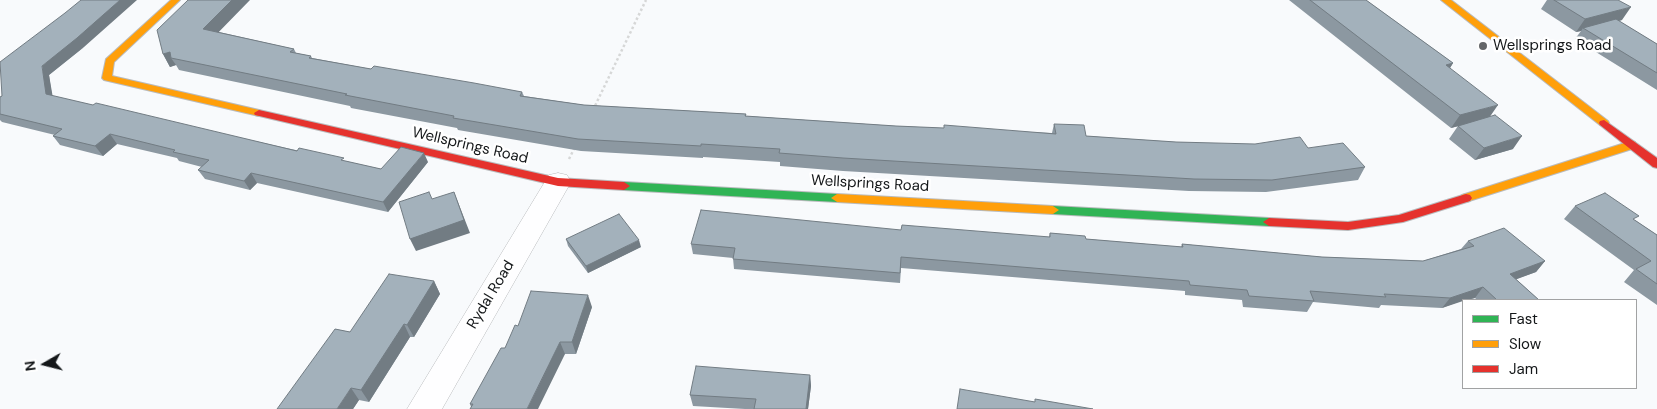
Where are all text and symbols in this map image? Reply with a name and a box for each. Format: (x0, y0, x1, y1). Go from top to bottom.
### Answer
place label: Wellsprings Road (1493, 37, 1611, 55)
marker: Wellsprings Road (1477, 40, 1489, 52)
street label: Wellsprings Road (410, 124, 530, 168)
street label: Wellsprings Road (810, 172, 930, 196)
street label: Rydal Road (464, 258, 518, 332)
legend (1462, 299, 1637, 389)
text: Fast (1509, 309, 1538, 329)
text: Slow (1509, 334, 1541, 354)
north arrow (20, 339, 70, 389)
text: Jam (1509, 359, 1538, 379)
text: N (21, 360, 40, 372)

